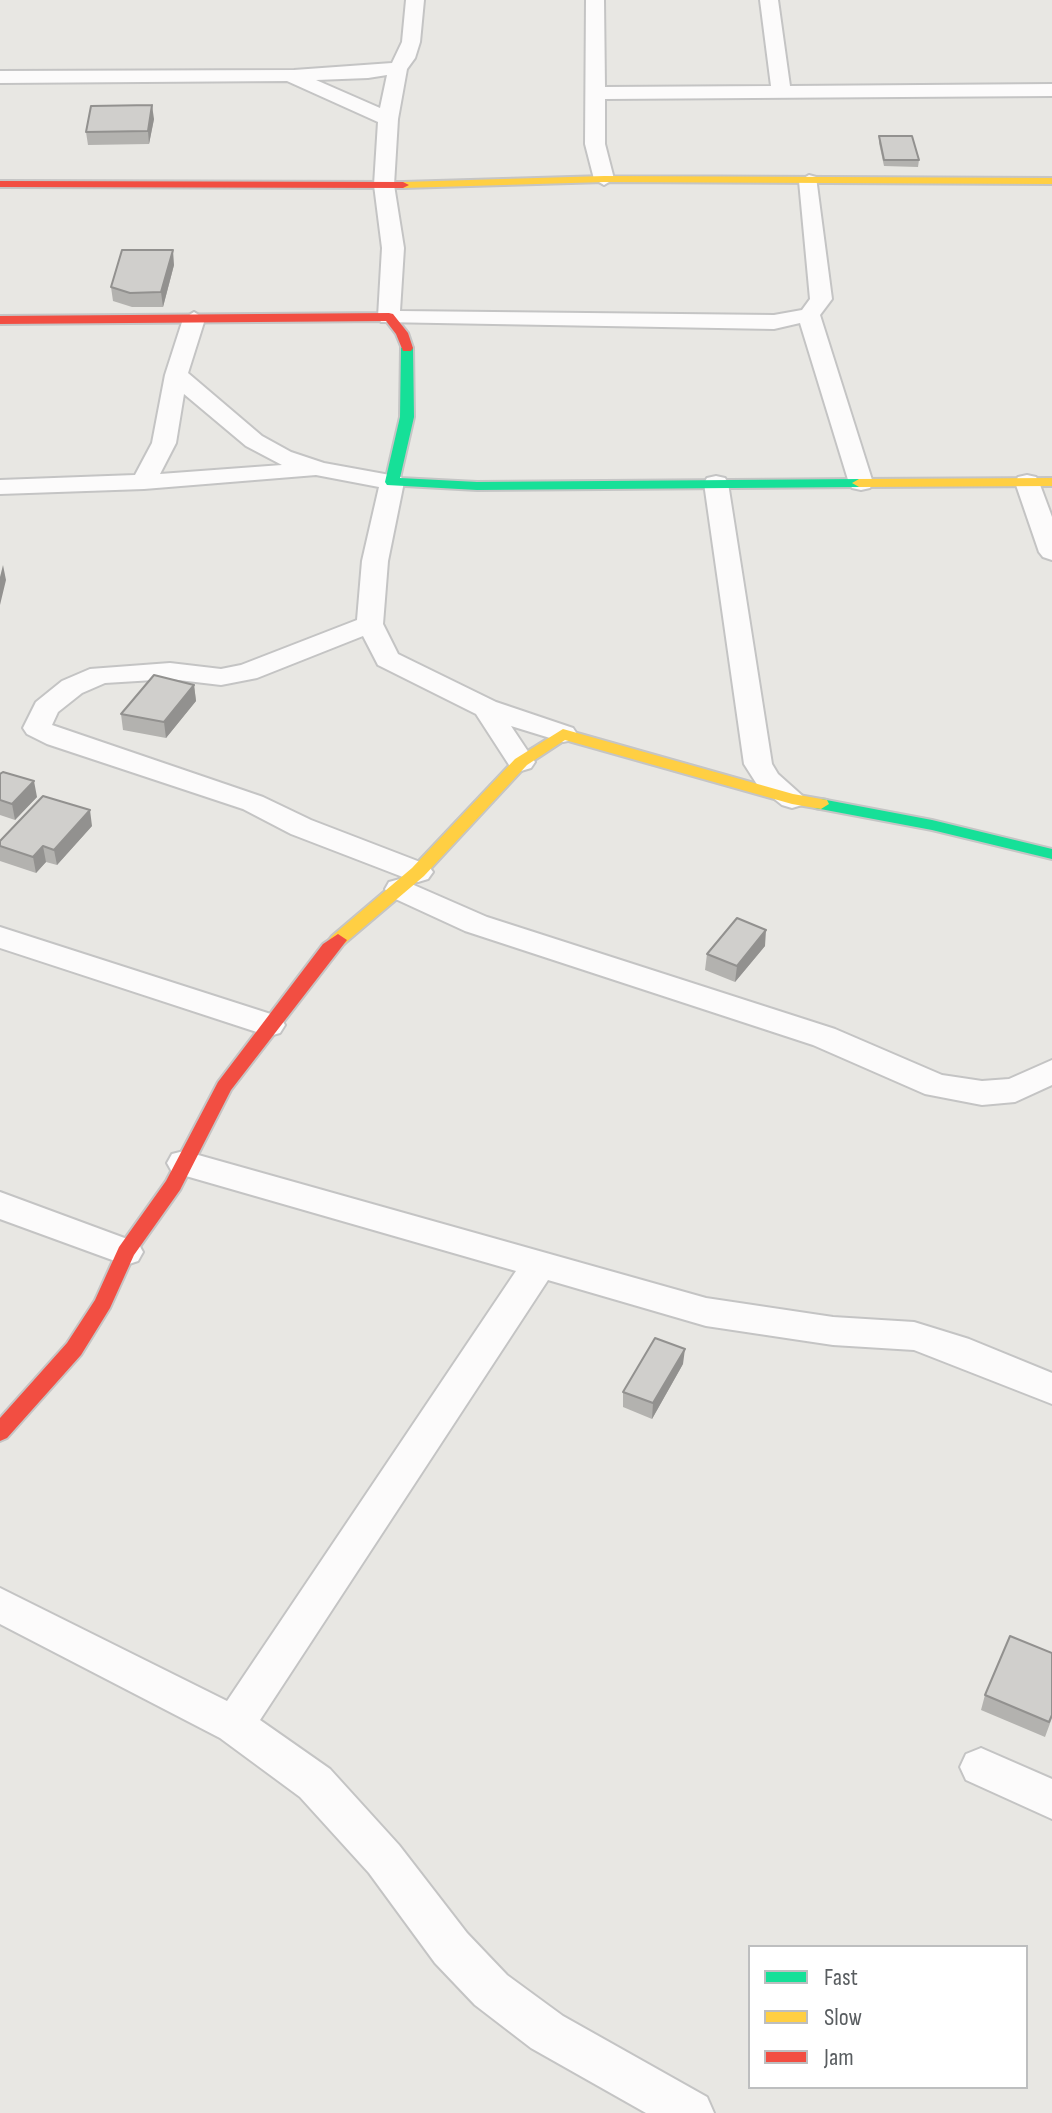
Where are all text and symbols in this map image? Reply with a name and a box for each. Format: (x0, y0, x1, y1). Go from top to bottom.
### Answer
legend (748, 1945, 1028, 2089)
text: Fast (824, 1963, 858, 1992)
text: Slow (824, 2003, 862, 2032)
text: Jam (824, 2043, 854, 2072)

